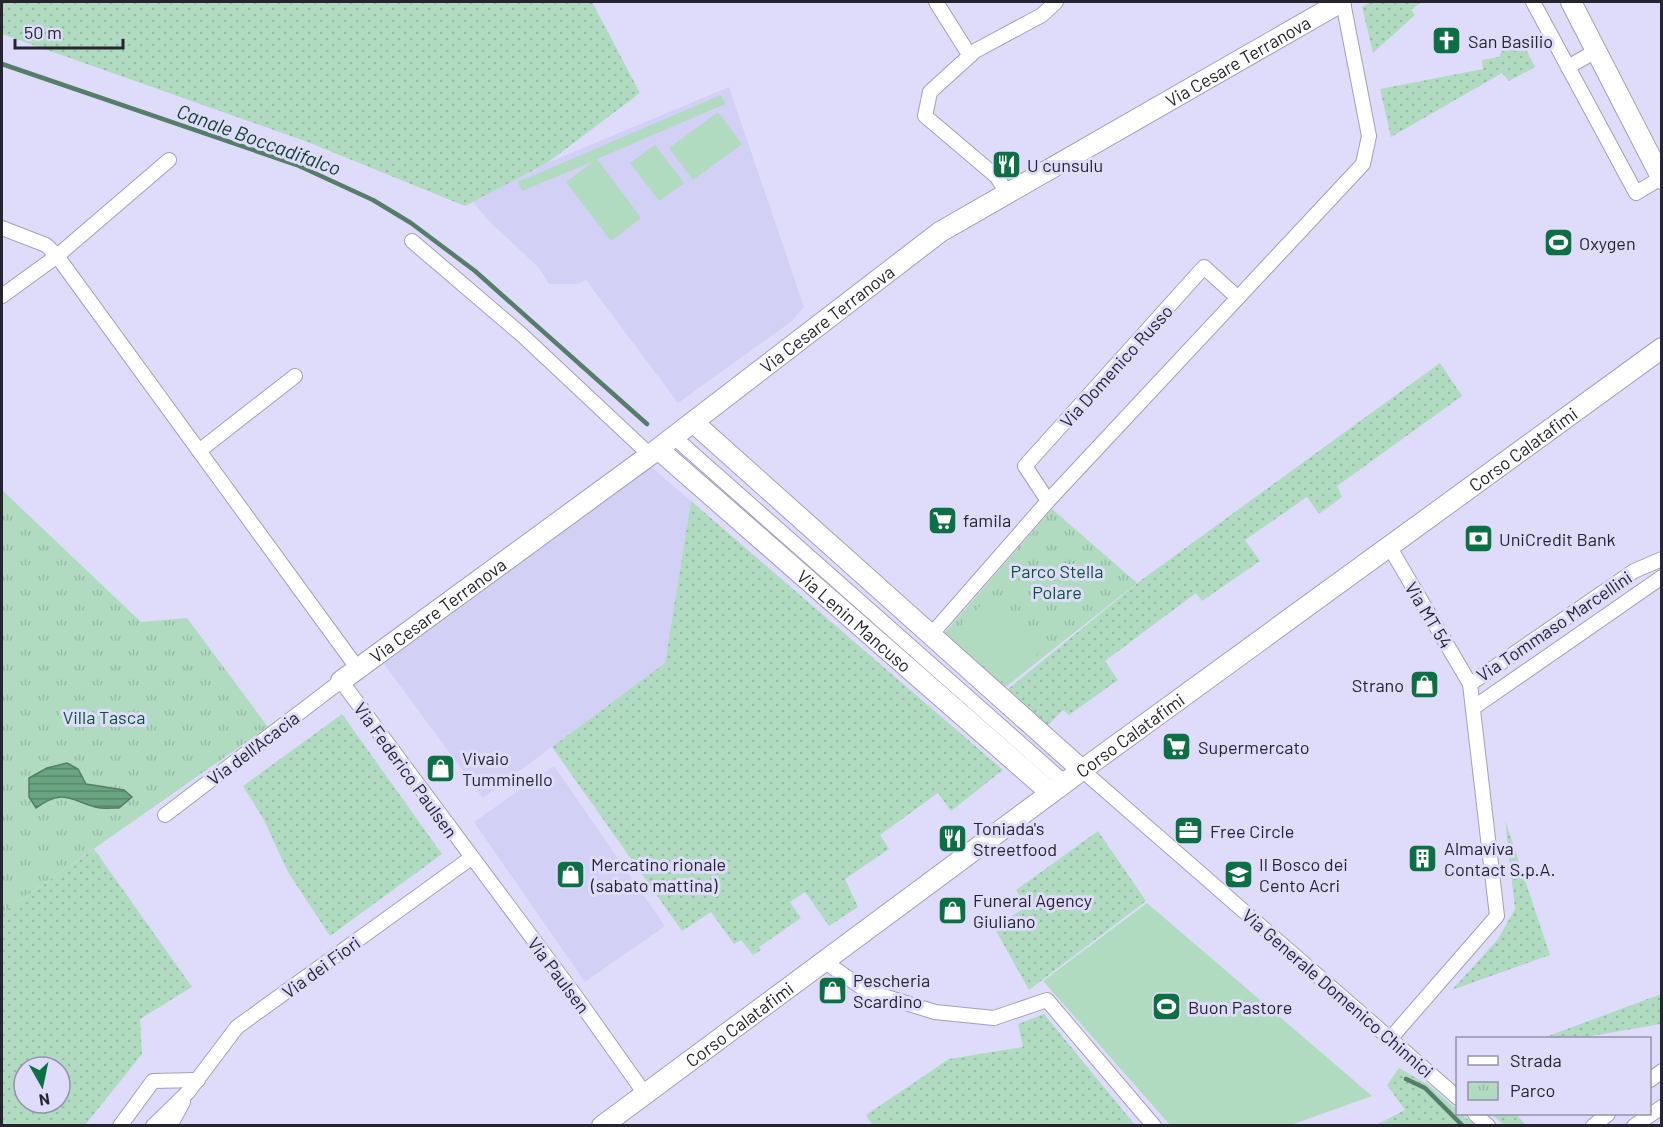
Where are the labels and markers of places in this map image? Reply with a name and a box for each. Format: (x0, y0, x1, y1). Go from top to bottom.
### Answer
church icon: San Basilio (1431, 25, 1463, 57)
place label: San Basilio (1468, 30, 1553, 52)
restaurant icon: U cunsulu (990, 149, 1022, 181)
place label: U cunsulu (1027, 154, 1103, 176)
sports icon: Oxygen (1542, 227, 1574, 259)
place label: Oxygen (1579, 232, 1636, 254)
supermarket icon: famila (926, 504, 958, 536)
place label: famila (963, 509, 1011, 531)
bank icon: UniCredit Bank (1462, 523, 1494, 555)
place label: UniCredit Bank (1499, 528, 1616, 550)
shop icon: Strano (1409, 669, 1441, 701)
place label: Strano (1352, 674, 1404, 696)
supermarket icon: Supermercato (1161, 731, 1193, 763)
place label: Supermercato (1198, 736, 1310, 758)
place label: Vivaio Tumminello (462, 747, 553, 790)
shop icon: Vivaio Tumminello (425, 752, 457, 784)
office icon: Free Circle (1173, 815, 1205, 847)
place label: Toniada's Streetfood (973, 817, 1057, 860)
place label: Free Circle (1210, 820, 1294, 842)
restaurant icon: Toniada's Streetfood (936, 822, 968, 854)
place label: Almaviva Contact S.p.A. (1444, 837, 1555, 880)
building icon: Almaviva Contact S.p.A. (1407, 842, 1439, 874)
place label: Mercatino rionale (sabato mattina) (590, 853, 726, 896)
place label: Il Bosco dei Cento Acri (1259, 853, 1348, 896)
shop icon: Mercatino rionale (sabato mattina) (554, 858, 586, 890)
school or university icon: Il Bosco dei Cento Acri (1222, 858, 1254, 890)
place label: Funeral Agency Giuliano (973, 889, 1092, 932)
shop icon: Funeral Agency Giuliano (936, 894, 968, 926)
place label: Pescheria Scardino (853, 969, 930, 1012)
shop icon: Pescheria Scardino (816, 974, 848, 1006)
sports icon: Buon Pastore (1151, 991, 1183, 1023)
place label: Buon Pastore (1188, 996, 1292, 1018)

